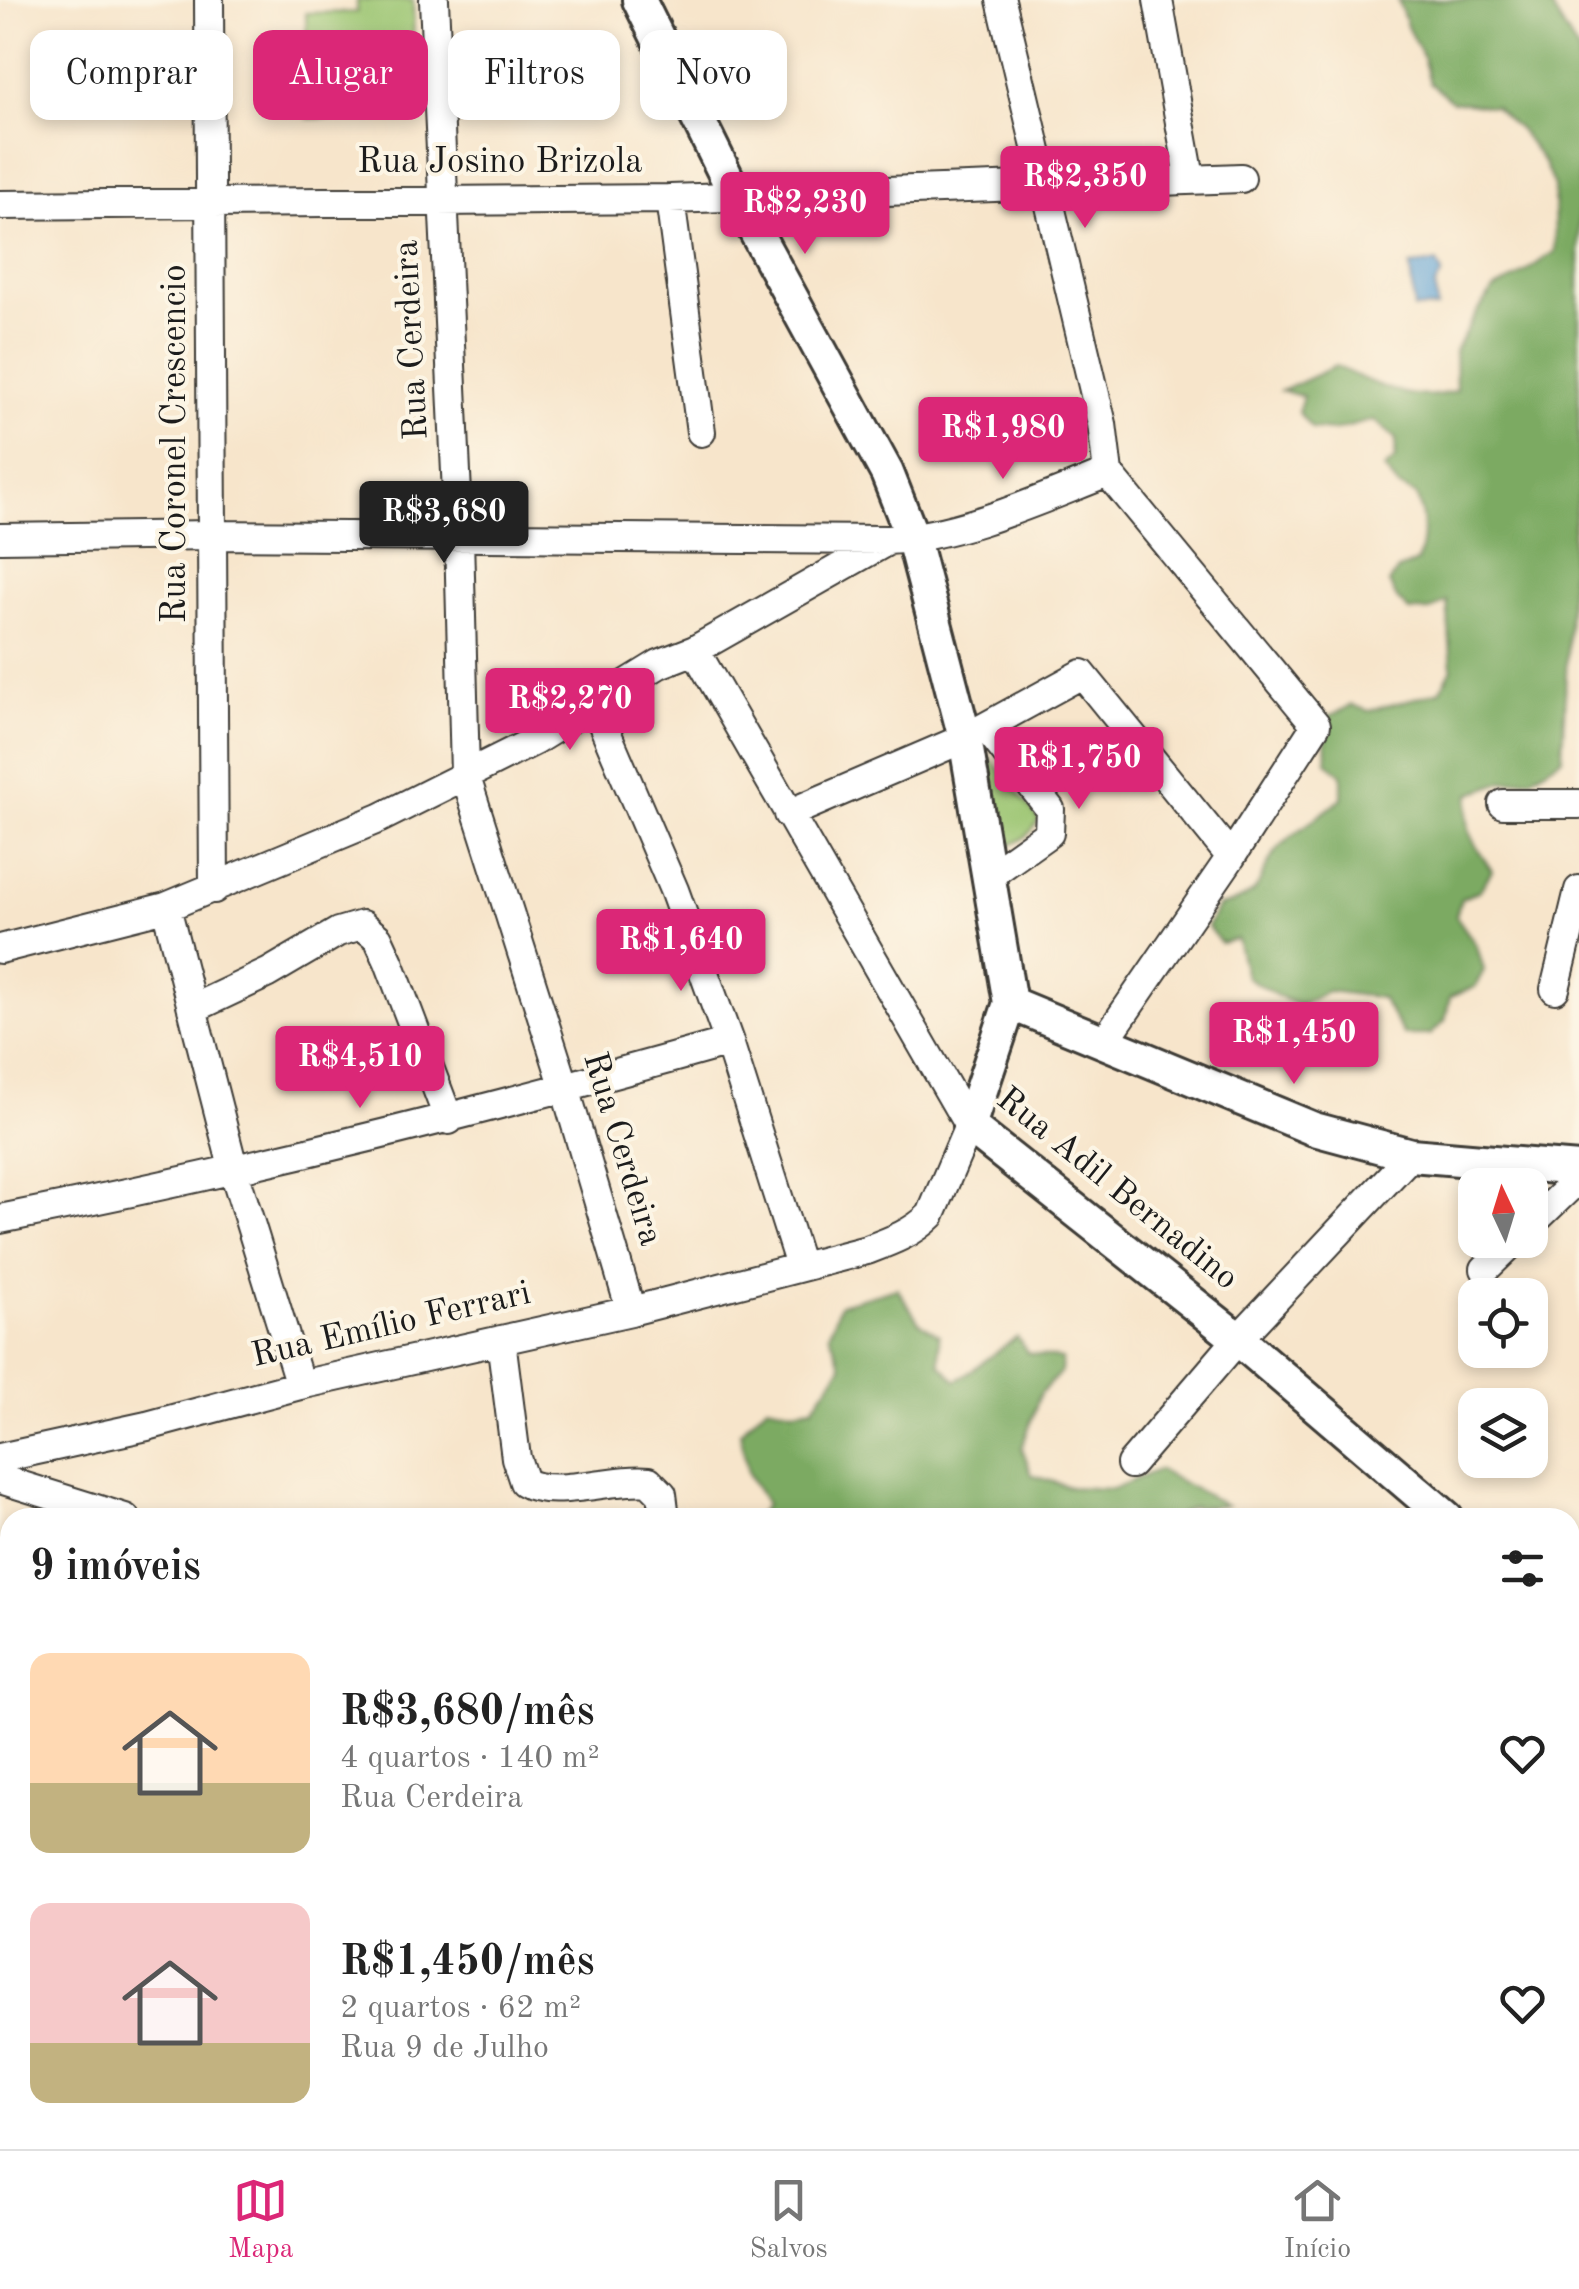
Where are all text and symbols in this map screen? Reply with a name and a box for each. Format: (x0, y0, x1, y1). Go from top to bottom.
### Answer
chip: Comprar (30, 30, 233, 120)
chip: Alugar (253, 30, 428, 120)
chip: Filtros (448, 30, 620, 120)
chip: Novo (640, 30, 787, 120)
street label: Rua Josino Brizola (357, 145, 643, 180)
pin: R$2,350 (993, 146, 1177, 231)
text: R$2,350 (1022, 162, 1148, 194)
pin: R$2,230 (713, 172, 897, 257)
text: R$2,230 (742, 188, 868, 220)
street label: Rua Cerdeira (389, 239, 435, 441)
street label: Rua Coronel Crescencio (158, 264, 193, 624)
pin: R$1,980 (911, 397, 1095, 482)
text: R$1,980 (940, 413, 1066, 445)
pin: R$3,680 (352, 481, 536, 566)
text: R$3,680 (381, 497, 507, 529)
pin: R$2,270 (478, 668, 662, 753)
text: R$2,270 (507, 684, 633, 716)
pin: R$1,750 (987, 727, 1171, 812)
text: R$1,750 (1016, 743, 1142, 775)
pin: R$1,640 (589, 909, 773, 994)
text: R$1,640 (618, 925, 744, 957)
pin: R$1,450 (1202, 1002, 1386, 1087)
text: R$1,450 (1231, 1018, 1357, 1050)
pin: R$4,510 (268, 1026, 452, 1111)
text: R$4,510 (297, 1042, 423, 1074)
street label: Rua Cerdeira (576, 1048, 668, 1250)
street label: Rua Adil Bernadino (990, 1081, 1244, 1297)
north arrow (1458, 1168, 1548, 1258)
map controls (1458, 1168, 1548, 1478)
street label: Rua Emílio Ferrari (248, 1276, 534, 1374)
button: locate (1458, 1278, 1548, 1368)
button: layers (1458, 1388, 1548, 1478)
icon: filters (1495, 1541, 1550, 1596)
text: 9 imóveis (30, 1547, 201, 1589)
text: R$3,680/mês (340, 1692, 595, 1734)
icon: home (110, 1693, 230, 1813)
icon: heart (1495, 1726, 1550, 1781)
text: 4 quartos · 140 m² (340, 1743, 600, 1775)
text: Rua Cerdeira (340, 1783, 523, 1815)
text: R$1,450/mês (340, 1942, 595, 1984)
icon: home (110, 1943, 230, 2063)
icon: heart (1495, 1976, 1550, 2031)
text: 2 quartos · 62 m² (340, 1993, 581, 2025)
text: Rua 9 de Julho (340, 2033, 549, 2065)
tab: Mapa (228, 2173, 294, 2268)
tab: Salvos (749, 2173, 828, 2268)
tab: Início (1284, 2173, 1351, 2268)

